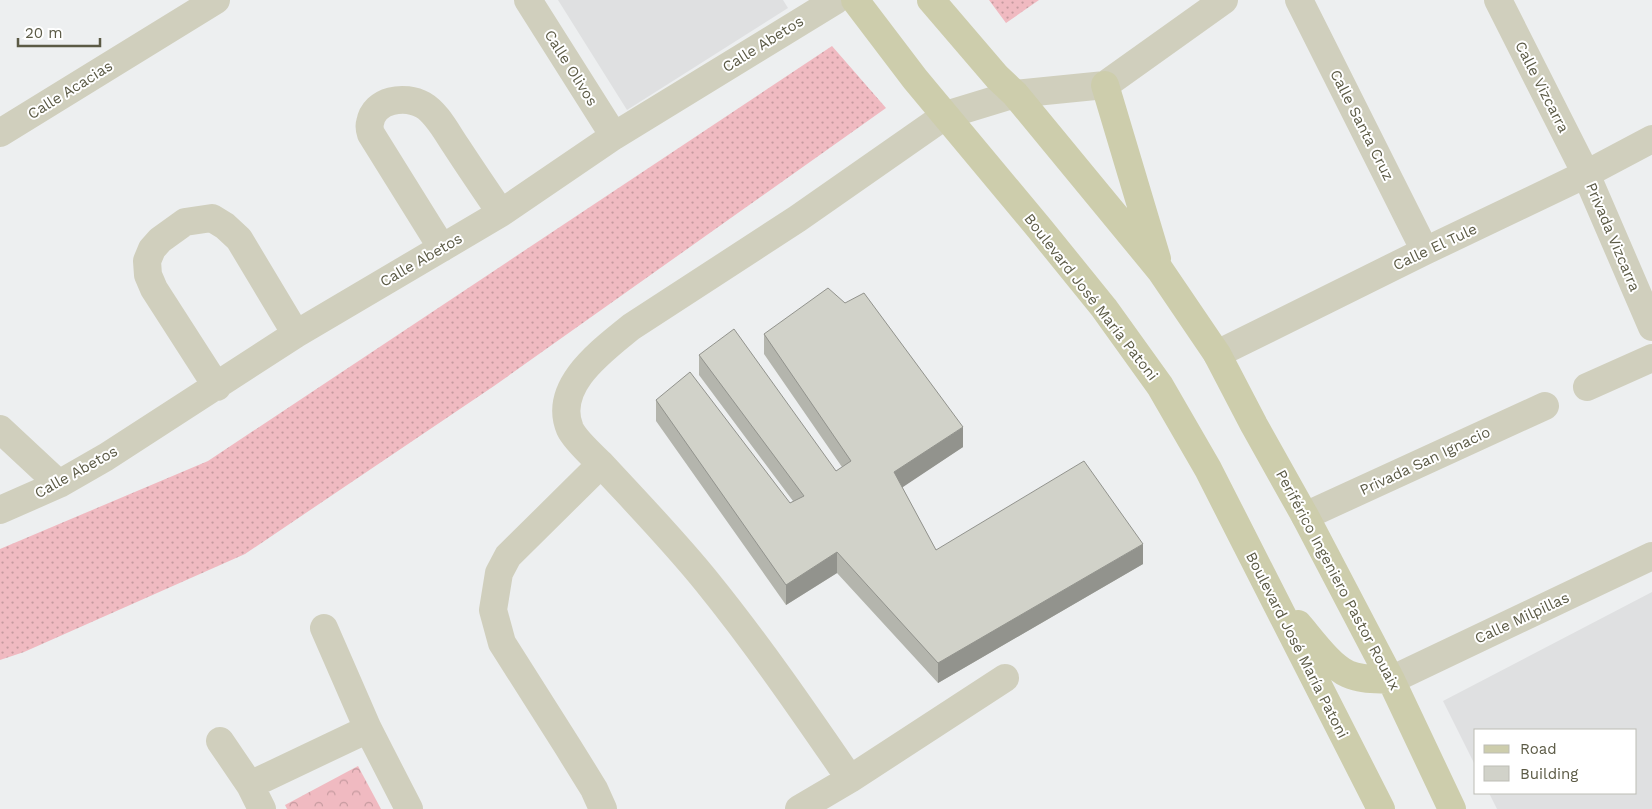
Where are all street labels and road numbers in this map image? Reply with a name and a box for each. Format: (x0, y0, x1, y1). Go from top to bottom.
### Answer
street label: Calle Abetos (719, 12, 807, 76)
street label: Calle Olivos (541, 27, 602, 109)
street label: Calle Vizcarra (1511, 38, 1573, 136)
street label: Calle Acacias (24, 57, 116, 123)
street label: Calle Santa Cruz (1326, 67, 1398, 183)
street label: Privada Vizcarra (1582, 180, 1644, 295)
street label: Boulevard José María Patoni (1020, 210, 1162, 384)
street label: Calle El Tule (1390, 220, 1480, 274)
street label: Calle Abetos (377, 229, 465, 291)
street label: Privada San Ignacio (1357, 423, 1493, 499)
street label: Calle Abetos (31, 442, 121, 502)
street label: Periférico Ingeniero Pastor Rouaix (1272, 467, 1404, 693)
street label: Boulevard José María Patoni (1242, 549, 1352, 741)
street label: Calle Milpillas (1472, 588, 1572, 648)

